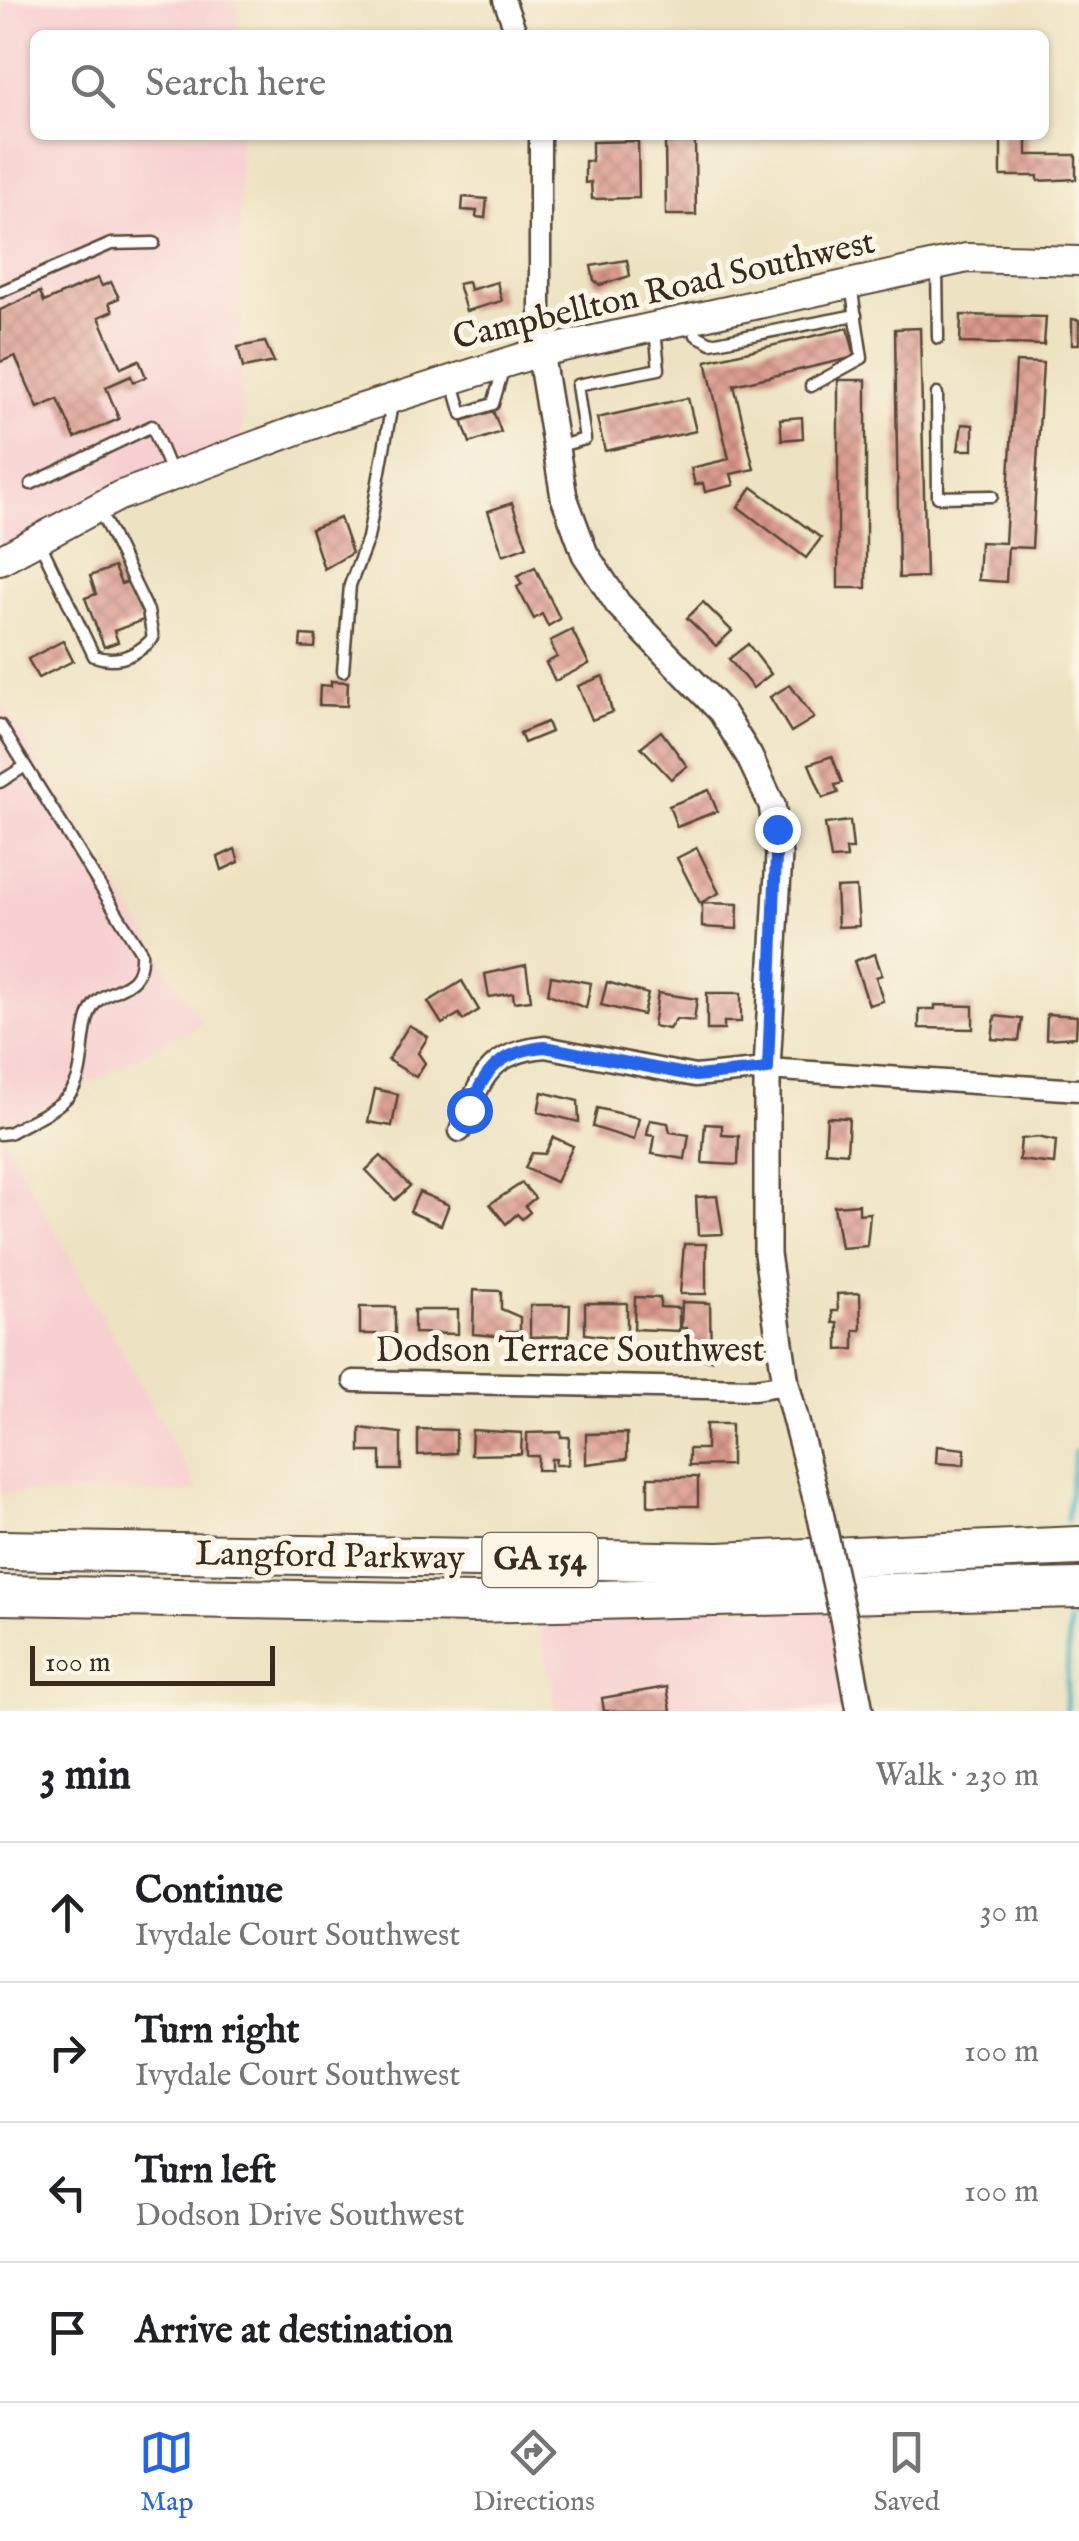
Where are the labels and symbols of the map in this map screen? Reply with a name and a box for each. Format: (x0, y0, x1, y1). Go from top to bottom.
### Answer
street label: Campbellton Road Southwest (448, 220, 880, 362)
route end (755, 807, 801, 853)
route start (447, 1088, 493, 1134)
street label: Dodson Terrace Southwest (375, 1329, 765, 1374)
street label: Langford Parkway (195, 1532, 466, 1582)
road number: GA 154 (482, 1533, 598, 1587)
scale bar (30, 1641, 275, 1686)

